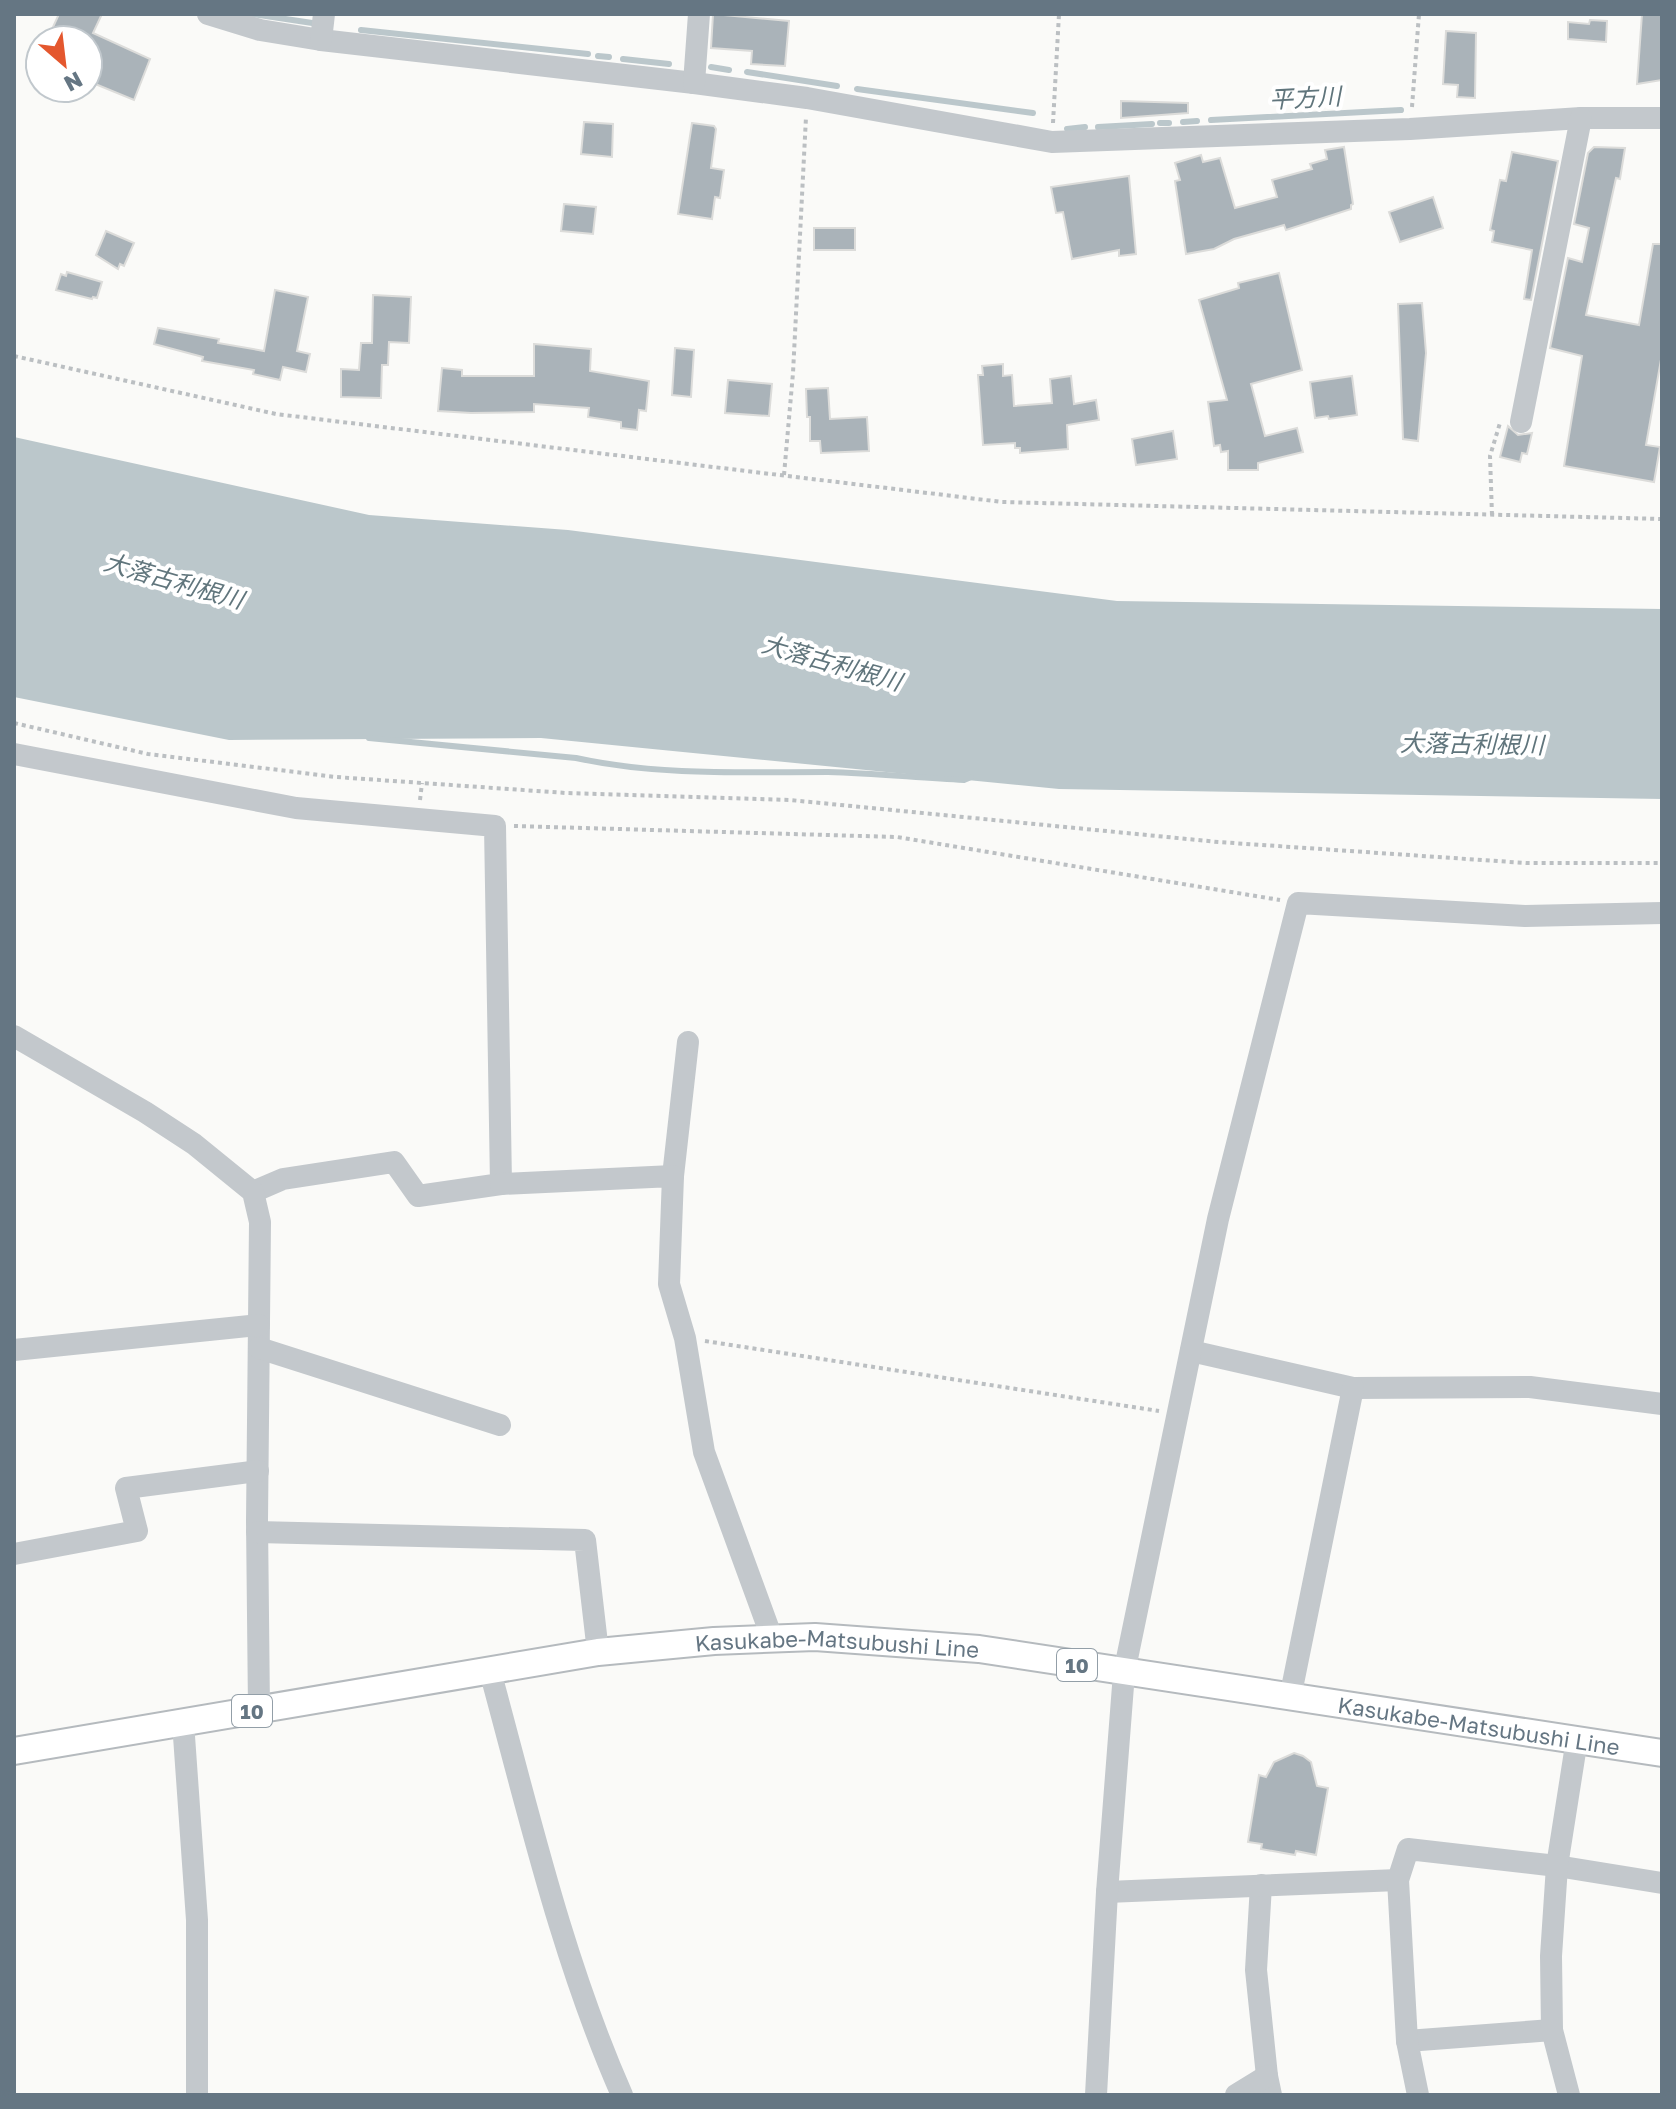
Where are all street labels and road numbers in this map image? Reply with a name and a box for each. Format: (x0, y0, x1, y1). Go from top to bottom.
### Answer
street label: Kasukabe-Matsubushi Line (694, 1623, 980, 1662)
road number: 10 (1057, 1649, 1097, 1681)
street label: Kasukabe-Matsubushi Line (1336, 1690, 1622, 1760)
road number: 10 (232, 1695, 272, 1727)

